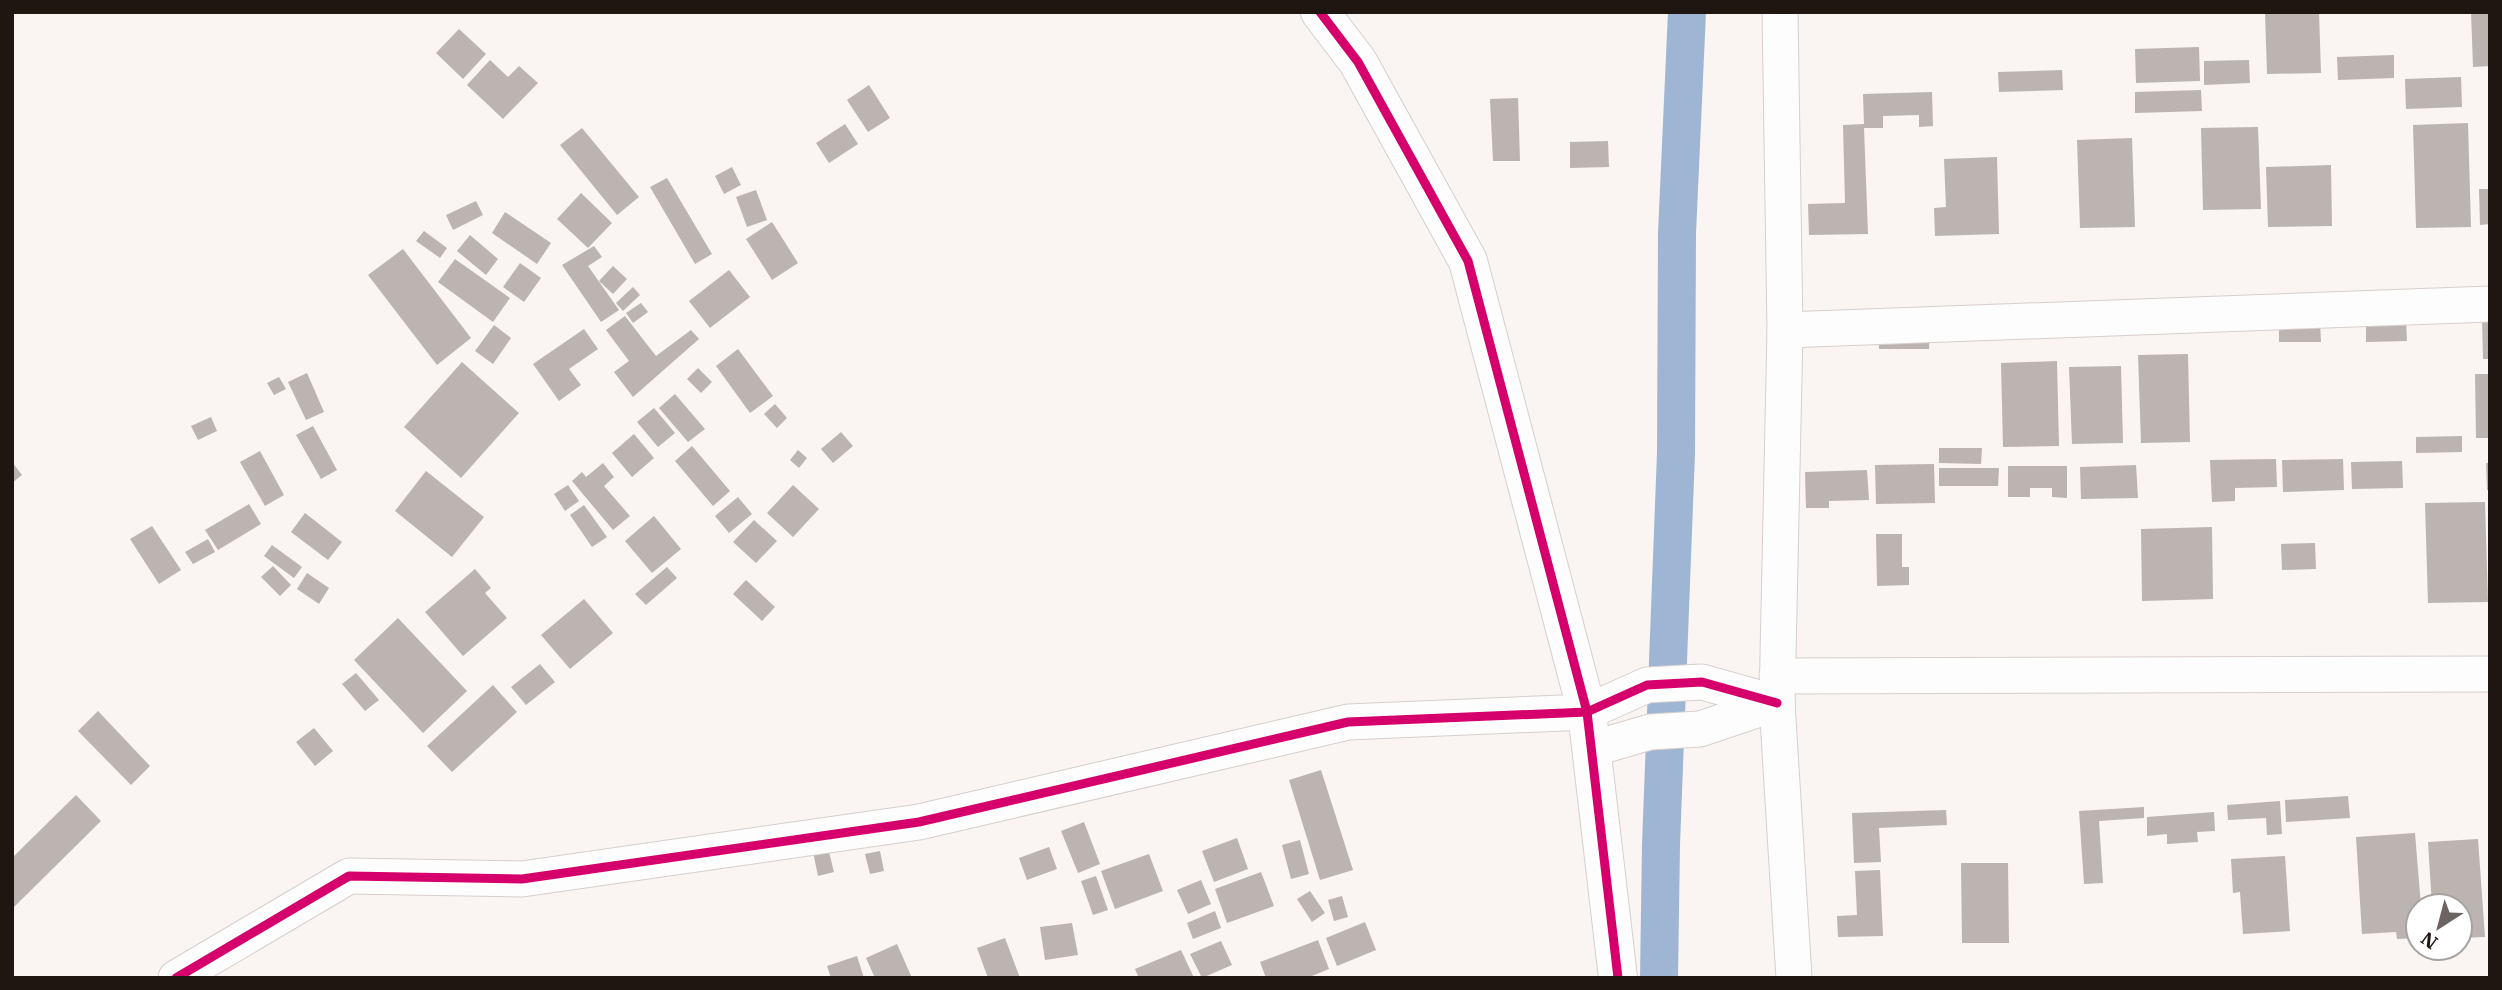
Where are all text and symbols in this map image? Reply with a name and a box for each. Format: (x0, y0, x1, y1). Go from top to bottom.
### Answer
north arrow (2404, 892, 2474, 962)
text: N (2416, 927, 2442, 955)

